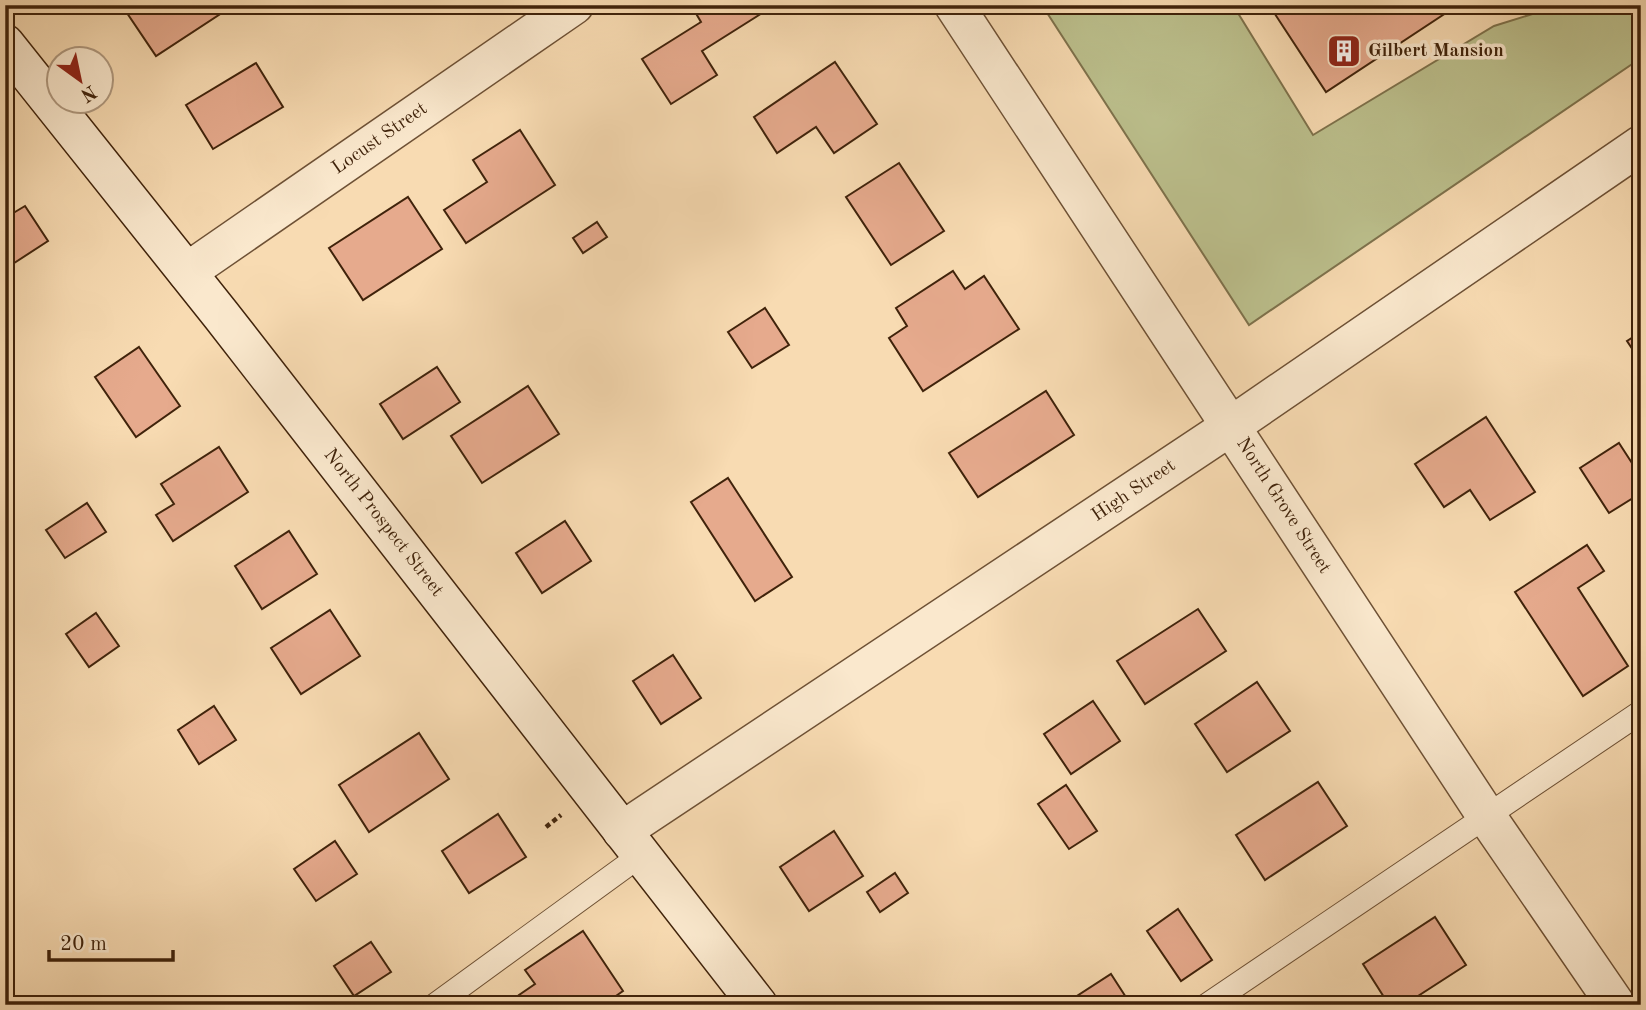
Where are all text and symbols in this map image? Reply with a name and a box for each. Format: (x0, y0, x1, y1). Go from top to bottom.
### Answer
building icon: Gilbert Mansion (1325, 32, 1363, 70)
place label: Gilbert Mansion (1368, 42, 1504, 61)
north arrow (46, 46, 116, 116)
text: N (76, 80, 99, 104)
street label: Locust Street (329, 99, 431, 179)
street label: North Grove Street (1232, 435, 1334, 577)
street label: North Prospect Street (320, 446, 446, 600)
street label: High Street (1089, 456, 1179, 526)
scale bar (49, 919, 173, 963)
text: 20 m (60, 934, 107, 955)

